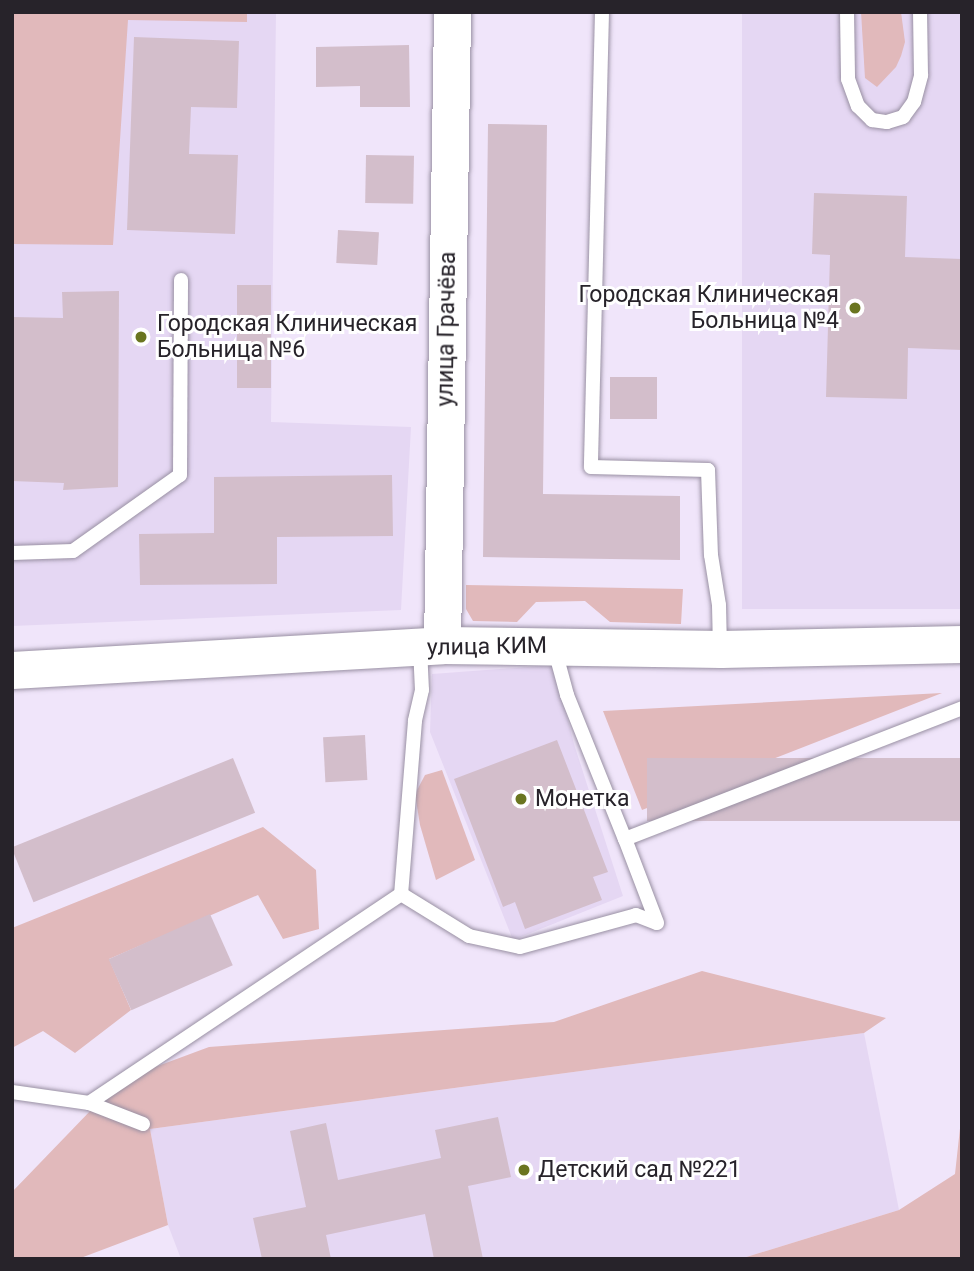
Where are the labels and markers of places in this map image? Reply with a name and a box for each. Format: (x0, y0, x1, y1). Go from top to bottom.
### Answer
place label: Городская Клиническая Больница №4 (579, 281, 839, 335)
marker: Городская Клиническая Больница №4 (845, 298, 865, 318)
place label: Городская Клиническая Больница №6 (157, 310, 417, 364)
marker: Городская Клиническая Больница №6 (131, 327, 151, 347)
place label: Монетка (535, 785, 630, 813)
marker: Монетка (513, 791, 529, 807)
place label: Детский сад №221 (538, 1156, 741, 1184)
marker: Детский сад №221 (516, 1162, 532, 1178)

